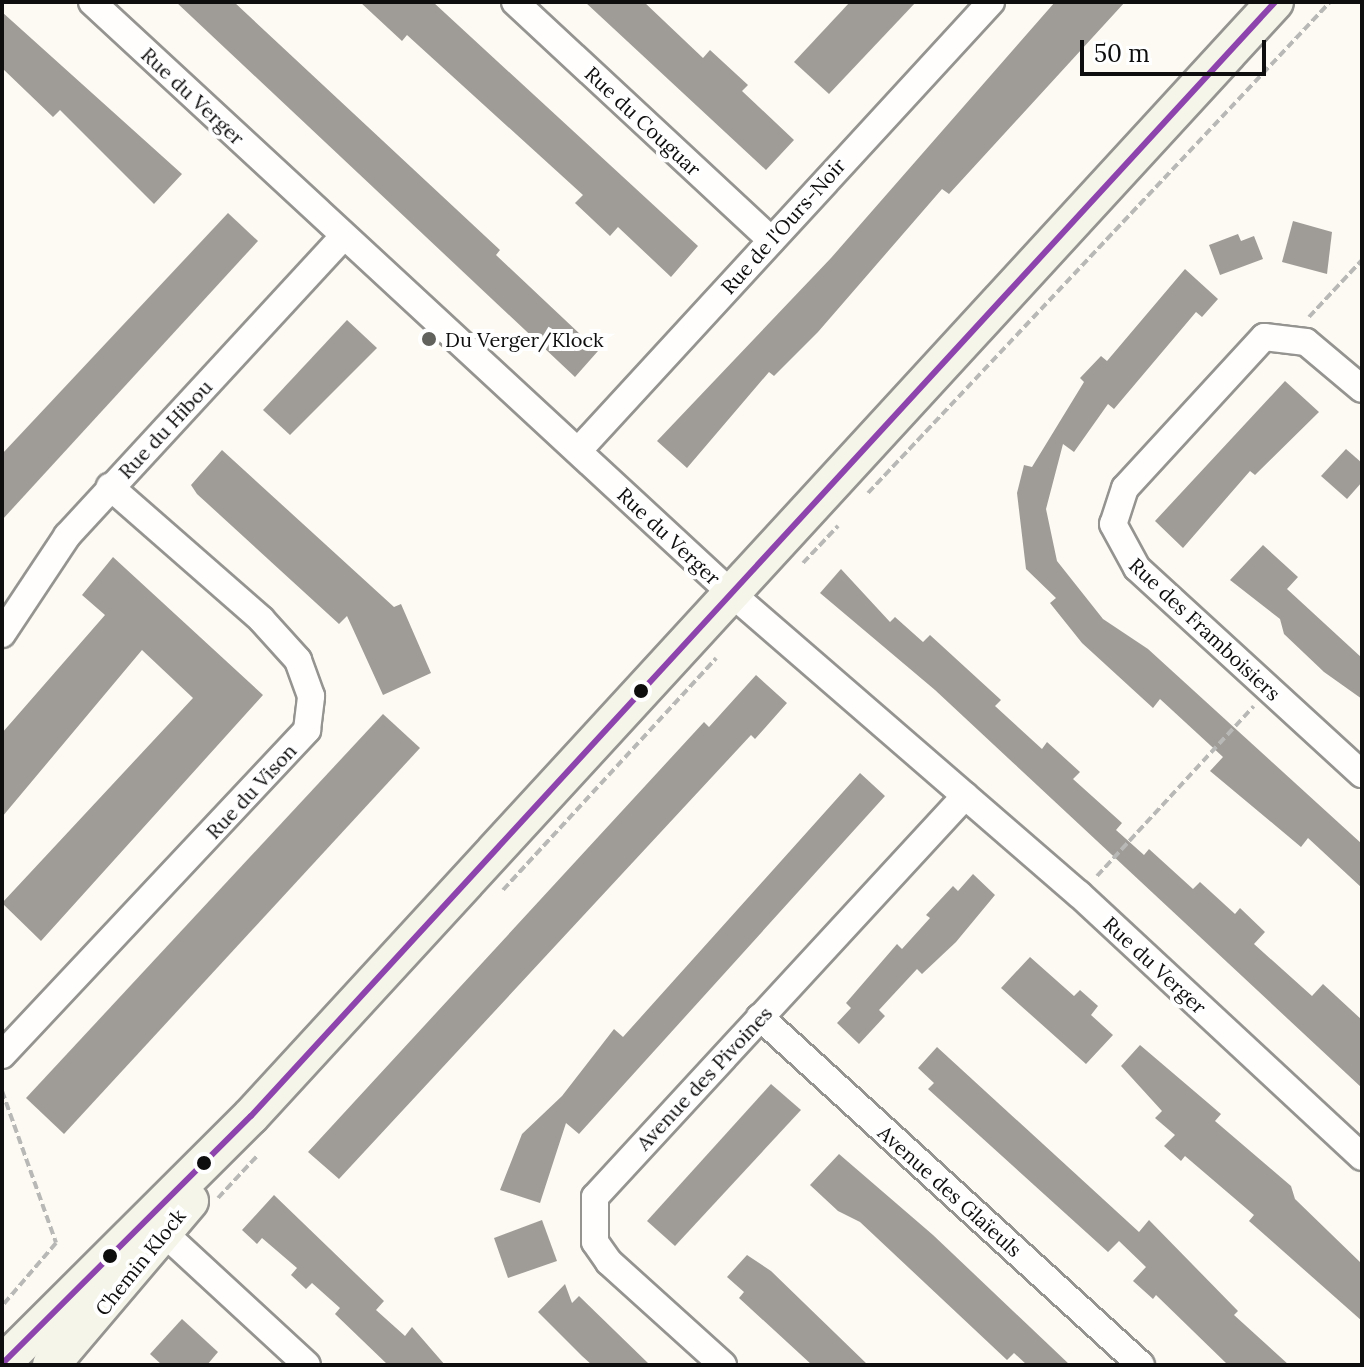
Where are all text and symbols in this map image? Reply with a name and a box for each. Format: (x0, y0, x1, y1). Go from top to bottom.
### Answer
scale bar (1084, 24, 1270, 74)
text: 50 m (1094, 38, 1150, 69)
street label: Rue du Verger (137, 42, 249, 150)
street label: Rue du Couguar (580, 61, 706, 181)
street label: Rue de l'Ours-Noir (716, 153, 850, 299)
place label: Du Verger/Klock (445, 327, 604, 351)
marker: Du Verger/Klock (420, 330, 438, 348)
street label: Rue du Hibou (113, 375, 217, 483)
street label: Rue du Verger (613, 482, 725, 590)
street label: Rue des Framboisiers (1124, 553, 1286, 705)
unlabelled marker (633, 683, 649, 699)
street label: Rue du Vison (201, 738, 301, 844)
street label: Rue du Verger (1099, 911, 1211, 1019)
street label: Avenue des Pivoines (631, 1001, 777, 1155)
street label: Avenue des Glaïeuls (873, 1120, 1027, 1262)
unlabelled marker (196, 1155, 212, 1171)
street label: Chemin Klock (90, 1204, 190, 1320)
unlabelled marker (102, 1248, 118, 1264)

